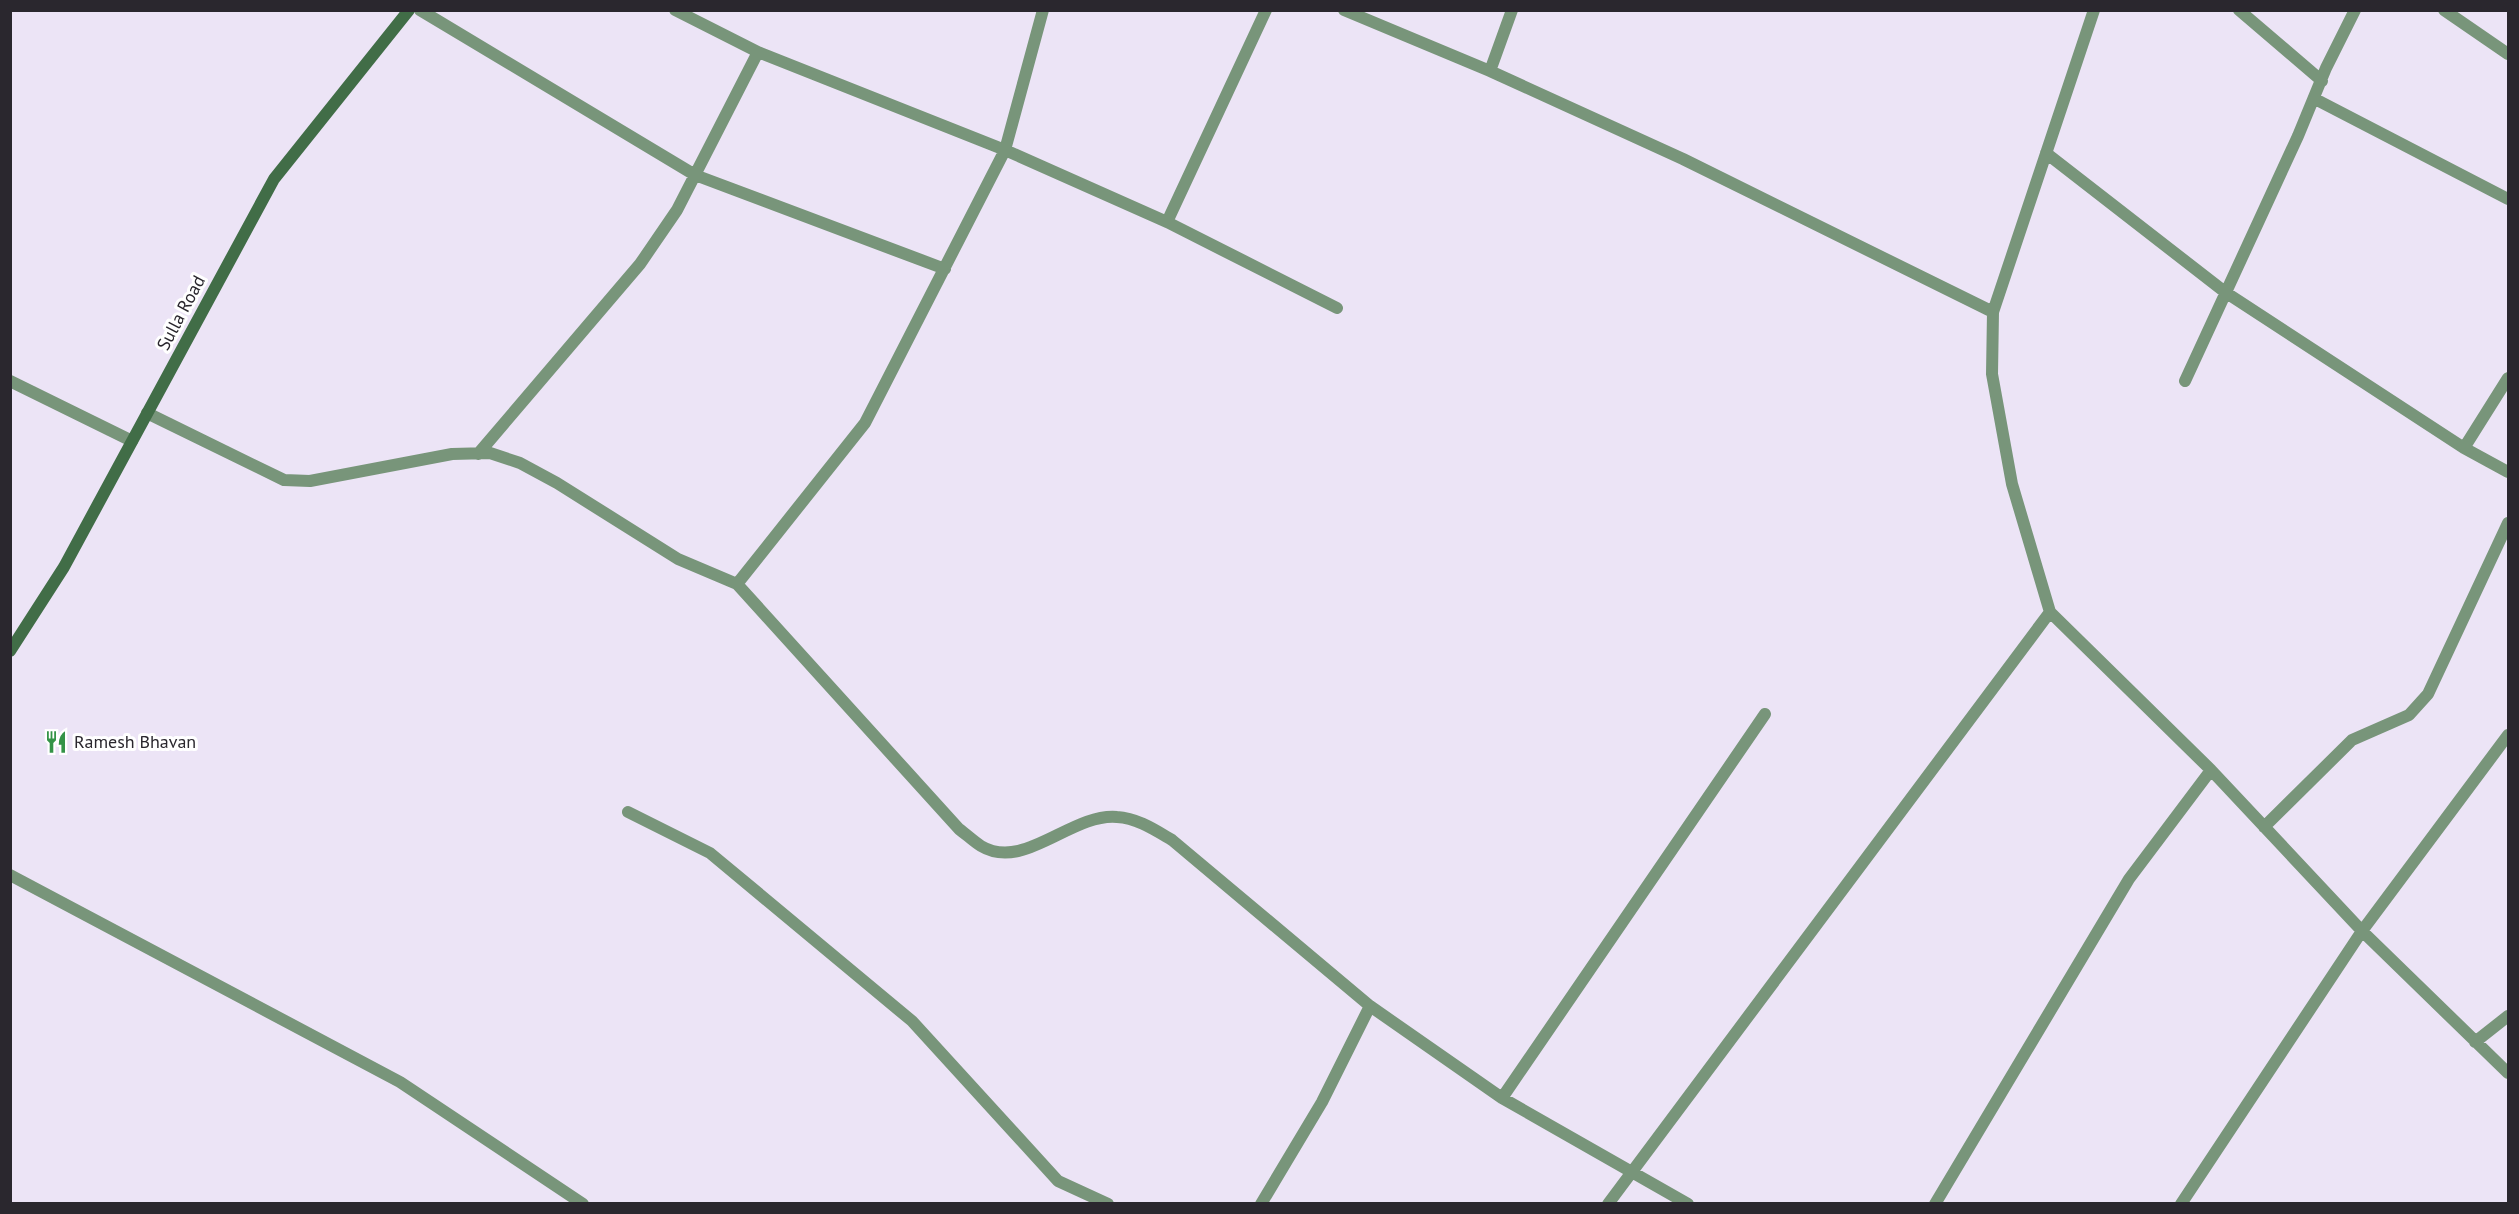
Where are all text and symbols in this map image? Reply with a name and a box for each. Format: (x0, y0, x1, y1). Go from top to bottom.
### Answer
street label: Sulla Road (151, 271, 210, 354)
restaurant icon: Ramesh Bhavan (43, 729, 69, 755)
place label: Ramesh Bhavan (74, 730, 196, 753)

